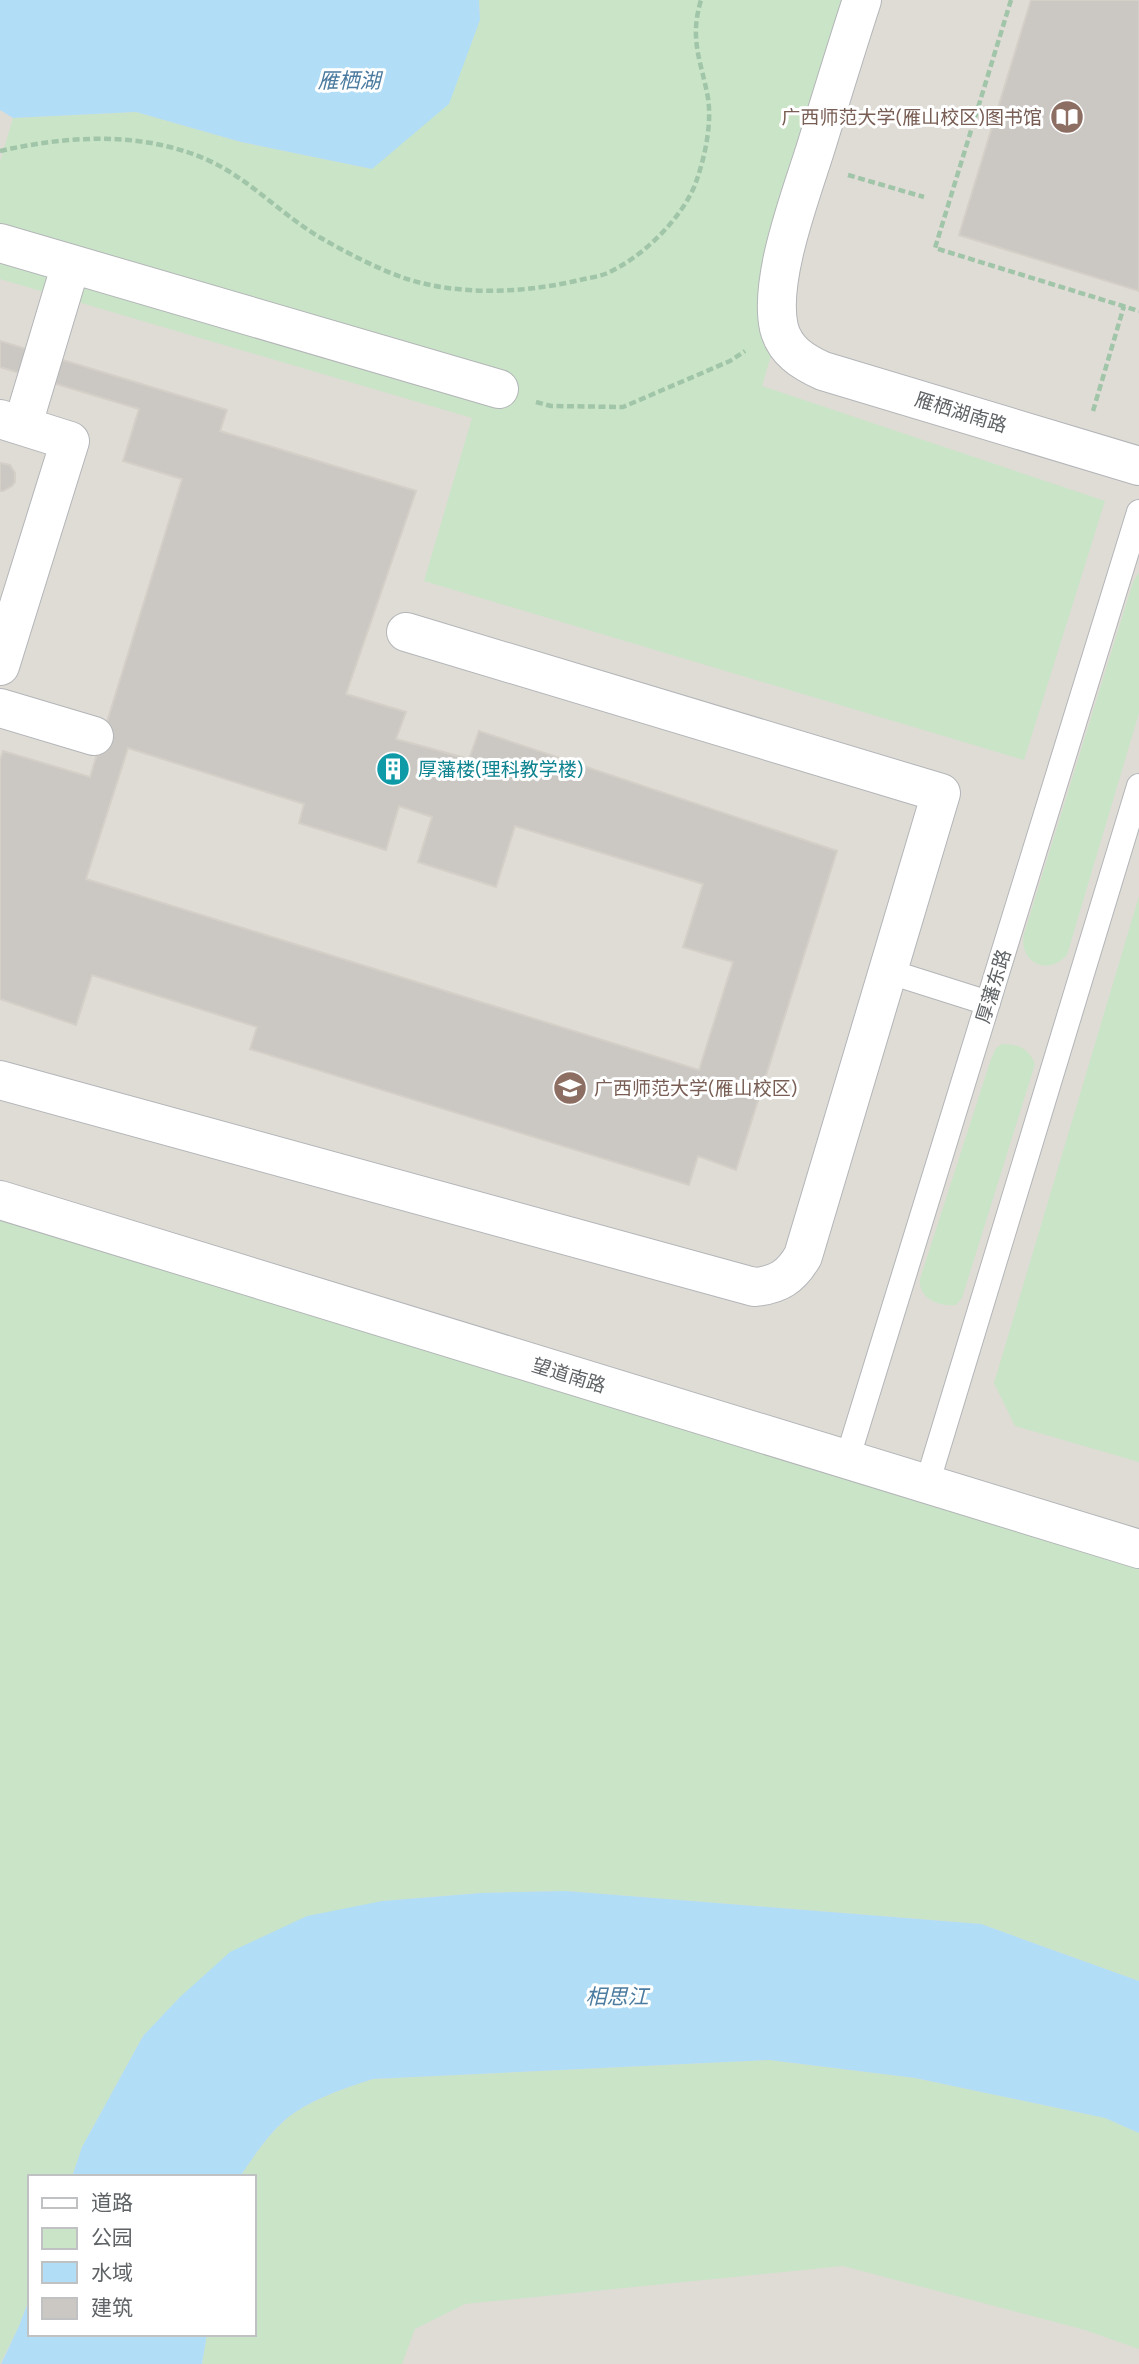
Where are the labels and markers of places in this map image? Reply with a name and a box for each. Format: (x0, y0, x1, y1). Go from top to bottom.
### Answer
library icon: 广西师范大学(雁山校区)图书馆 (1048, 98, 1086, 136)
place label: 广西师范大学(雁山校区)图书馆 (782, 106, 1042, 129)
building icon: 厚藩楼(理科教学楼) (374, 750, 412, 788)
place label: 厚藩楼(理科教学楼) (418, 758, 583, 781)
school or university icon: 广西师范大学(雁山校区) (551, 1069, 589, 1107)
place label: 广西师范大学(雁山校区) (594, 1077, 797, 1100)

